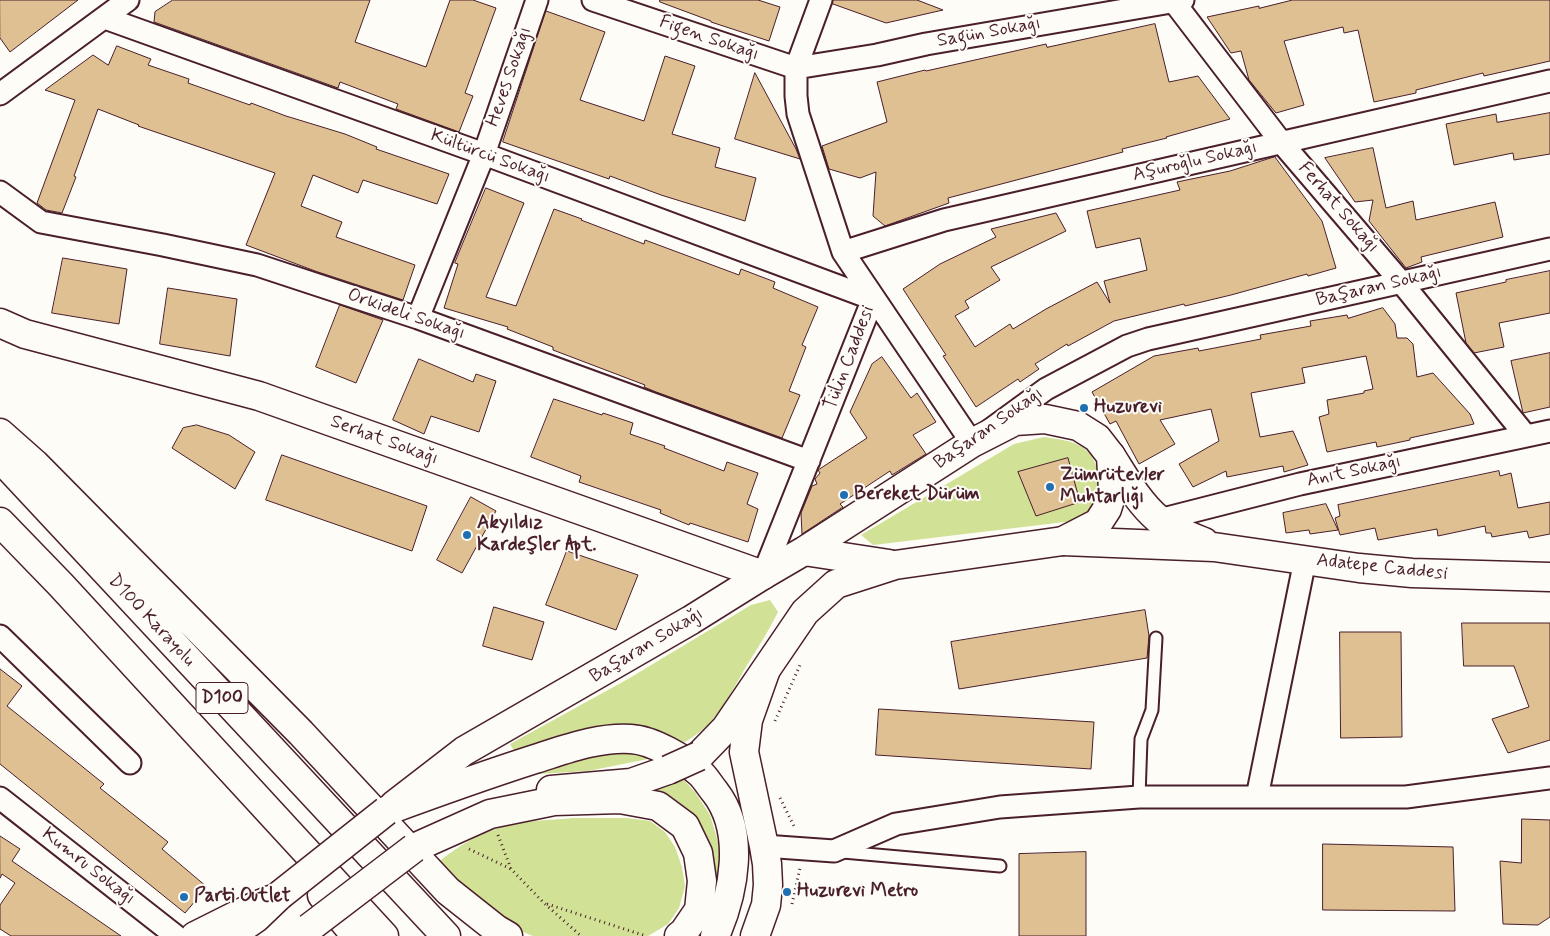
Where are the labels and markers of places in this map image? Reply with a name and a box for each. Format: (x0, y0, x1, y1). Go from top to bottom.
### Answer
place label: Huzurevi (1094, 397, 1162, 419)
marker: Huzurevi (1078, 402, 1090, 414)
place label: Zümrütevler Muhtarlığı (1060, 465, 1165, 509)
marker: Zümrütevler Muhtarlığı (1044, 481, 1056, 493)
place label: Bereket Dürüm (854, 484, 980, 506)
marker: Bereket Dürüm (838, 489, 850, 501)
place label: Akyıldız Kardeşler Apt. (477, 513, 596, 557)
marker: Akyıldız Kardeşler Apt. (461, 529, 473, 541)
place label: Huzurevi Metro (797, 881, 918, 903)
place label: Parti Outlet (194, 886, 291, 908)
marker: Huzurevi Metro (781, 886, 793, 898)
marker: Parti Outlet (178, 891, 190, 903)

